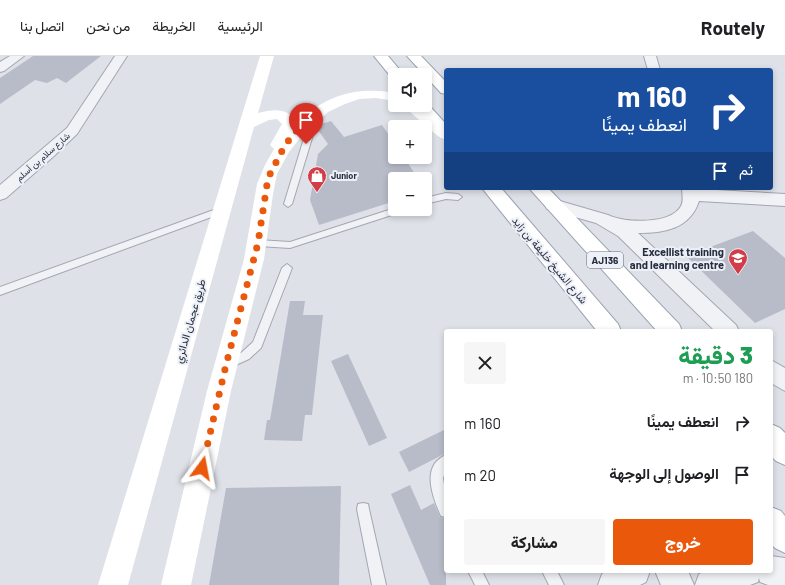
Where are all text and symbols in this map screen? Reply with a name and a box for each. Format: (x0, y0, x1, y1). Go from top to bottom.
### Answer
text: Routely (701, 16, 765, 39)
text: اتصل بنا (20, 17, 64, 34)
text: من نحن (86, 17, 130, 34)
text: الخريطة (152, 17, 196, 34)
text: الرئيسية (218, 17, 263, 34)
map controls (388, 68, 432, 216)
button: sound (388, 68, 432, 112)
text: 160 m (617, 79, 687, 113)
icon: right (701, 84, 753, 136)
pin (289, 103, 323, 144)
icon: arrive (295, 109, 317, 131)
text: انعطف يمينًا (602, 113, 687, 135)
button: + (388, 120, 432, 164)
street label: شارع سلام بن أسلم (13, 130, 73, 184)
icon: arrive (709, 160, 731, 182)
text: ثم (739, 160, 753, 178)
shop icon: Junior (306, 165, 328, 193)
place label: Junior (331, 170, 357, 181)
button: − (388, 172, 432, 216)
street label: شارع الشيخ خليفة بن زايد (508, 213, 591, 308)
place label: Excellist training and learning centre (630, 245, 724, 271)
school or university icon: Excellist training and learning centre (727, 247, 749, 275)
road number: AJ136 (587, 252, 623, 268)
street label: طريق عجمان الدائري (171, 277, 212, 366)
text: 3 دقيقة (678, 340, 753, 369)
button: close (464, 342, 506, 384)
text: 180 m · 10:50 (683, 370, 753, 386)
text: انعطف يمينًا (647, 412, 719, 430)
icon: right (731, 412, 753, 434)
text: 160 m (464, 414, 501, 432)
position arrow (181, 447, 223, 489)
text: الوصول إلى الوجهة (609, 464, 719, 482)
icon: arrive (731, 464, 753, 486)
text: 20 m (464, 466, 496, 484)
button: مشاركة (464, 519, 605, 565)
button: خروج (613, 519, 753, 565)

